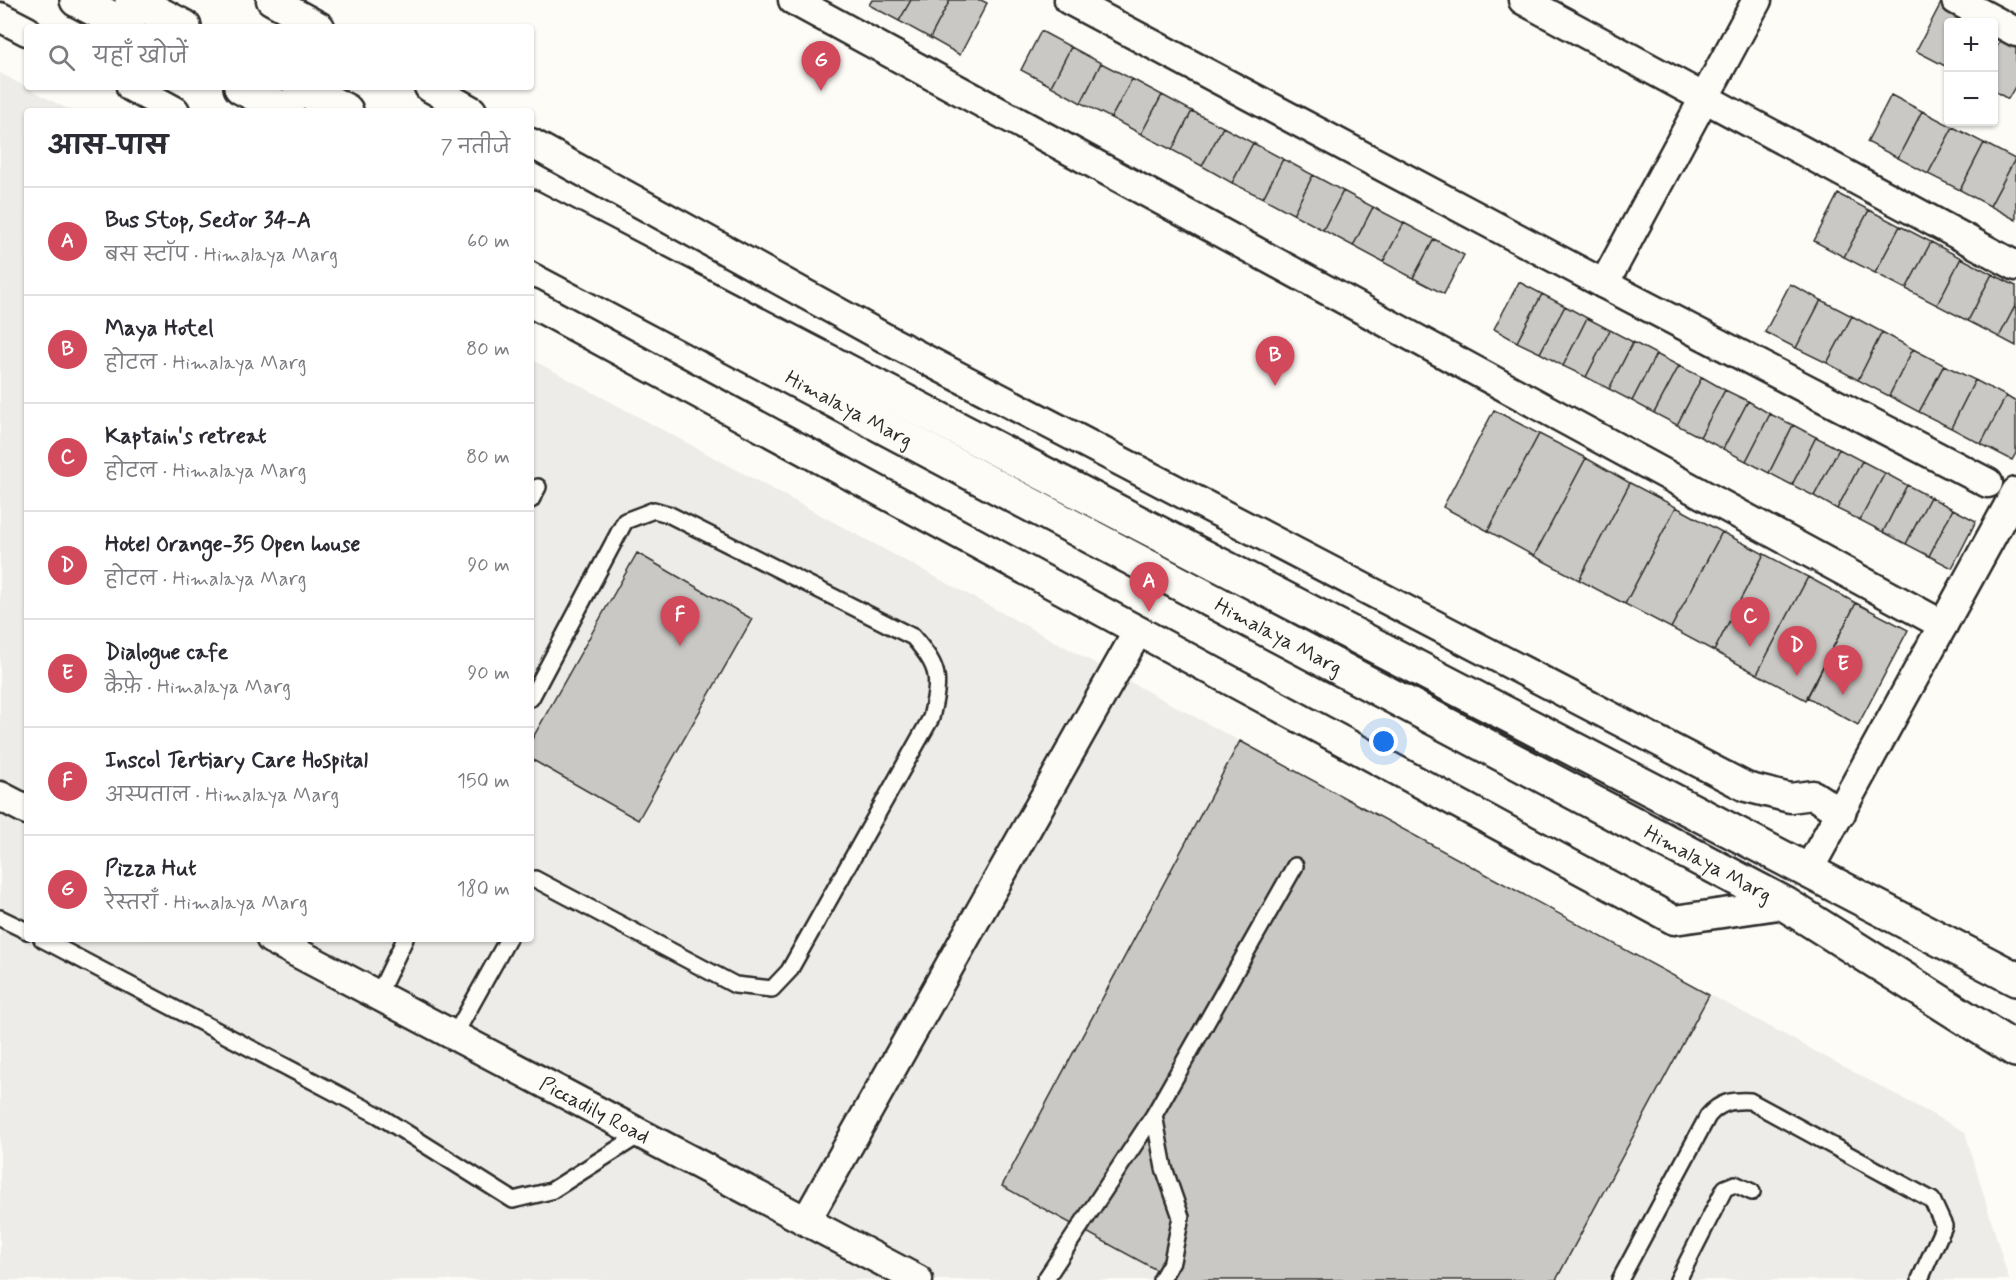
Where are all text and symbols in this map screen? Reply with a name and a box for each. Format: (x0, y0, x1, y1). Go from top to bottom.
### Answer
map controls (1944, 18, 1998, 126)
button: + (1944, 18, 1998, 72)
search box (24, 24, 534, 90)
icon: search (45, 41, 78, 74)
pin: G (802, 42, 840, 91)
text: यहाँ खोजें (93, 43, 188, 71)
button: − (1944, 72, 1998, 126)
text: आस-पास (48, 130, 168, 164)
text: 7 नतीजे (441, 134, 510, 161)
text: Bus Stop, Sector 34-A (105, 207, 311, 235)
text: A (61, 228, 74, 255)
text: 60 m (467, 228, 510, 255)
text: बस स्टॉप · Himalaya Marg (105, 242, 338, 269)
text: Maya Hotel (105, 315, 214, 343)
text: B (61, 336, 74, 363)
text: 80 m (466, 336, 510, 363)
pin: B (1256, 336, 1294, 386)
text: होटल · Himalaya Marg (105, 350, 306, 377)
street label: Himalaya Marg (780, 364, 917, 455)
text: Kaptain's retreat (105, 423, 267, 451)
text: C (60, 444, 75, 471)
text: 80 m (466, 444, 510, 471)
text: होटल · Himalaya Marg (105, 458, 306, 485)
text: Hotel Orange-35 Open house (105, 531, 360, 559)
text: D (61, 552, 74, 579)
text: 90 m (467, 552, 510, 579)
pin: A (1130, 562, 1168, 612)
text: होटल · Himalaya Marg (105, 566, 306, 593)
street label: Himalaya Marg (1209, 591, 1347, 682)
pin: F (660, 596, 700, 646)
pin: C (1730, 598, 1770, 647)
pin: D (1778, 626, 1816, 676)
text: Dialogue cafe (105, 639, 228, 667)
pin: E (1824, 646, 1862, 695)
text: E (62, 660, 73, 687)
text: 90 m (467, 660, 510, 687)
text: कैफ़े · Himalaya Marg (105, 674, 291, 701)
your location (1369, 727, 1398, 756)
text: Inscol Tertiary Care Hospital (105, 747, 368, 775)
text: F (62, 768, 73, 795)
text: 150 m (457, 768, 510, 795)
text: अस्पताल · Himalaya Marg (105, 782, 339, 809)
street label: Himalaya Marg (1639, 819, 1776, 910)
text: Pizza Hut (105, 855, 196, 883)
text: G (61, 876, 74, 903)
text: 180 m (457, 876, 510, 903)
text: रेस्तराँ · Himalaya Marg (105, 890, 308, 917)
street label: Piccadily Road (534, 1070, 654, 1151)

